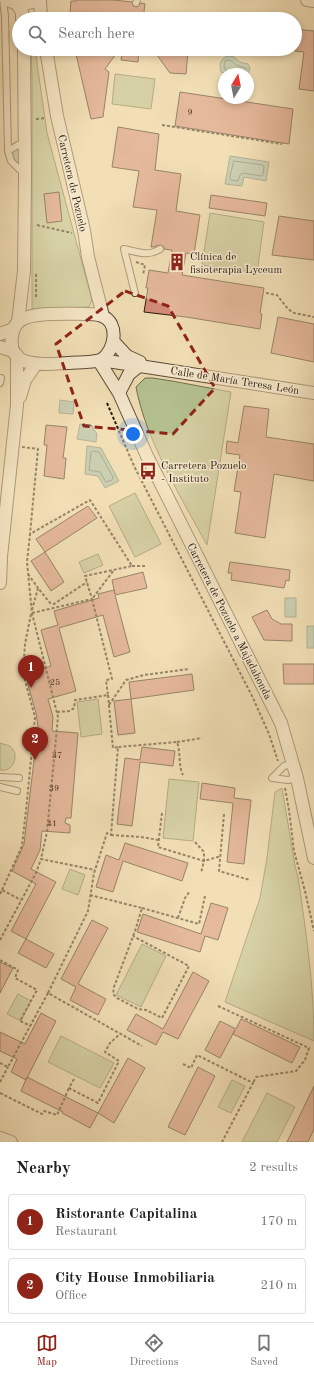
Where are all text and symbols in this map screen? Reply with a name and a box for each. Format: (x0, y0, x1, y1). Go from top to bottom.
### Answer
search box (12, 12, 302, 56)
icon: search (26, 23, 48, 45)
text: Search here (58, 27, 135, 42)
north arrow (218, 68, 254, 104)
house number: 9 (187, 108, 193, 117)
street label: Carretera de Pozuelo (55, 134, 88, 233)
building icon: Clínica de fisioterapia Lyceum (167, 252, 187, 272)
place label: Clínica de fisioterapia Lyceum (190, 252, 282, 276)
street label: Calle de María Teresa León (170, 366, 300, 397)
your location (123, 424, 143, 444)
bus stop icon: Carretera Pozuelo - Instituto (138, 461, 158, 481)
place label: Carretera Pozuelo - Instituto (161, 461, 246, 485)
street label: Carretera de Pozuelo a Majadahonda (184, 542, 273, 702)
pin: 1 (18, 655, 44, 688)
house number: 25 (50, 678, 60, 687)
pin: 2 (22, 727, 48, 760)
house number: 37 (52, 751, 62, 760)
house number: 39 (49, 784, 59, 793)
house number: 41 (47, 819, 57, 828)
text: Nearby (16, 1160, 71, 1177)
text: 2 results (249, 1161, 298, 1174)
text: Ristorante Capitalina (55, 1207, 197, 1222)
text: 1 (26, 1215, 34, 1228)
text: 170 m (260, 1215, 297, 1228)
text: Restaurant (55, 1225, 117, 1238)
text: City House Inmobiliaria (55, 1271, 215, 1286)
text: 2 (26, 1279, 34, 1292)
text: 210 m (260, 1279, 297, 1292)
text: Office (55, 1289, 87, 1302)
tab: Map (36, 1332, 58, 1370)
tab: Directions (130, 1332, 178, 1370)
tab: Saved (250, 1332, 278, 1370)

